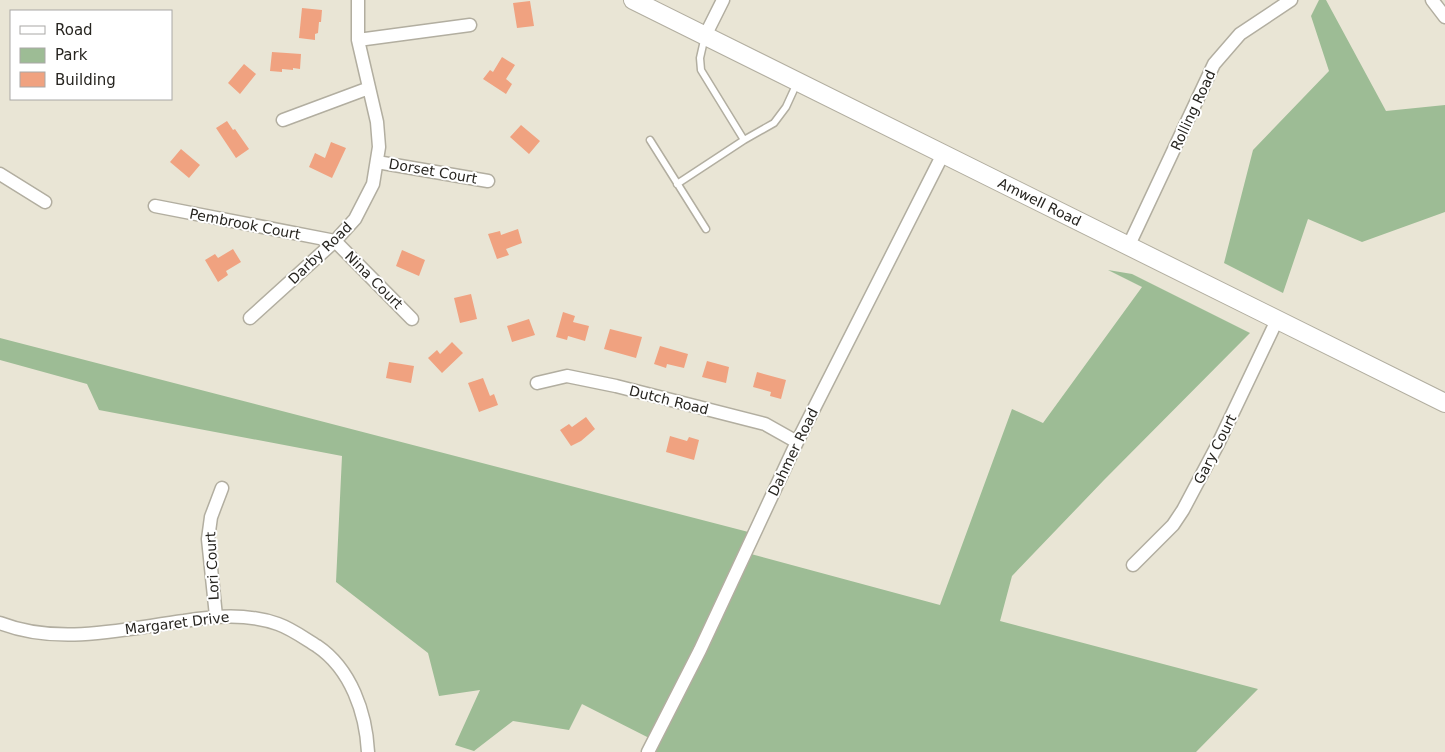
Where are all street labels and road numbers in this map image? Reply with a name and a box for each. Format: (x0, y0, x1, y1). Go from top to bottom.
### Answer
street label: Rolling Road (1167, 67, 1219, 153)
street label: Dorset Court (388, 155, 479, 187)
street label: Amwell Road (995, 175, 1084, 229)
street label: Pembrook Court (188, 205, 302, 243)
street label: Darby Road (285, 219, 355, 287)
street label: Nina Court (342, 248, 406, 312)
street label: Dutch Road (628, 382, 710, 418)
street label: Dahmer Road (765, 405, 821, 499)
street label: Gary Court (1191, 411, 1240, 487)
street label: Lori Court (202, 531, 222, 601)
street label: Margaret Drive (124, 609, 230, 637)

